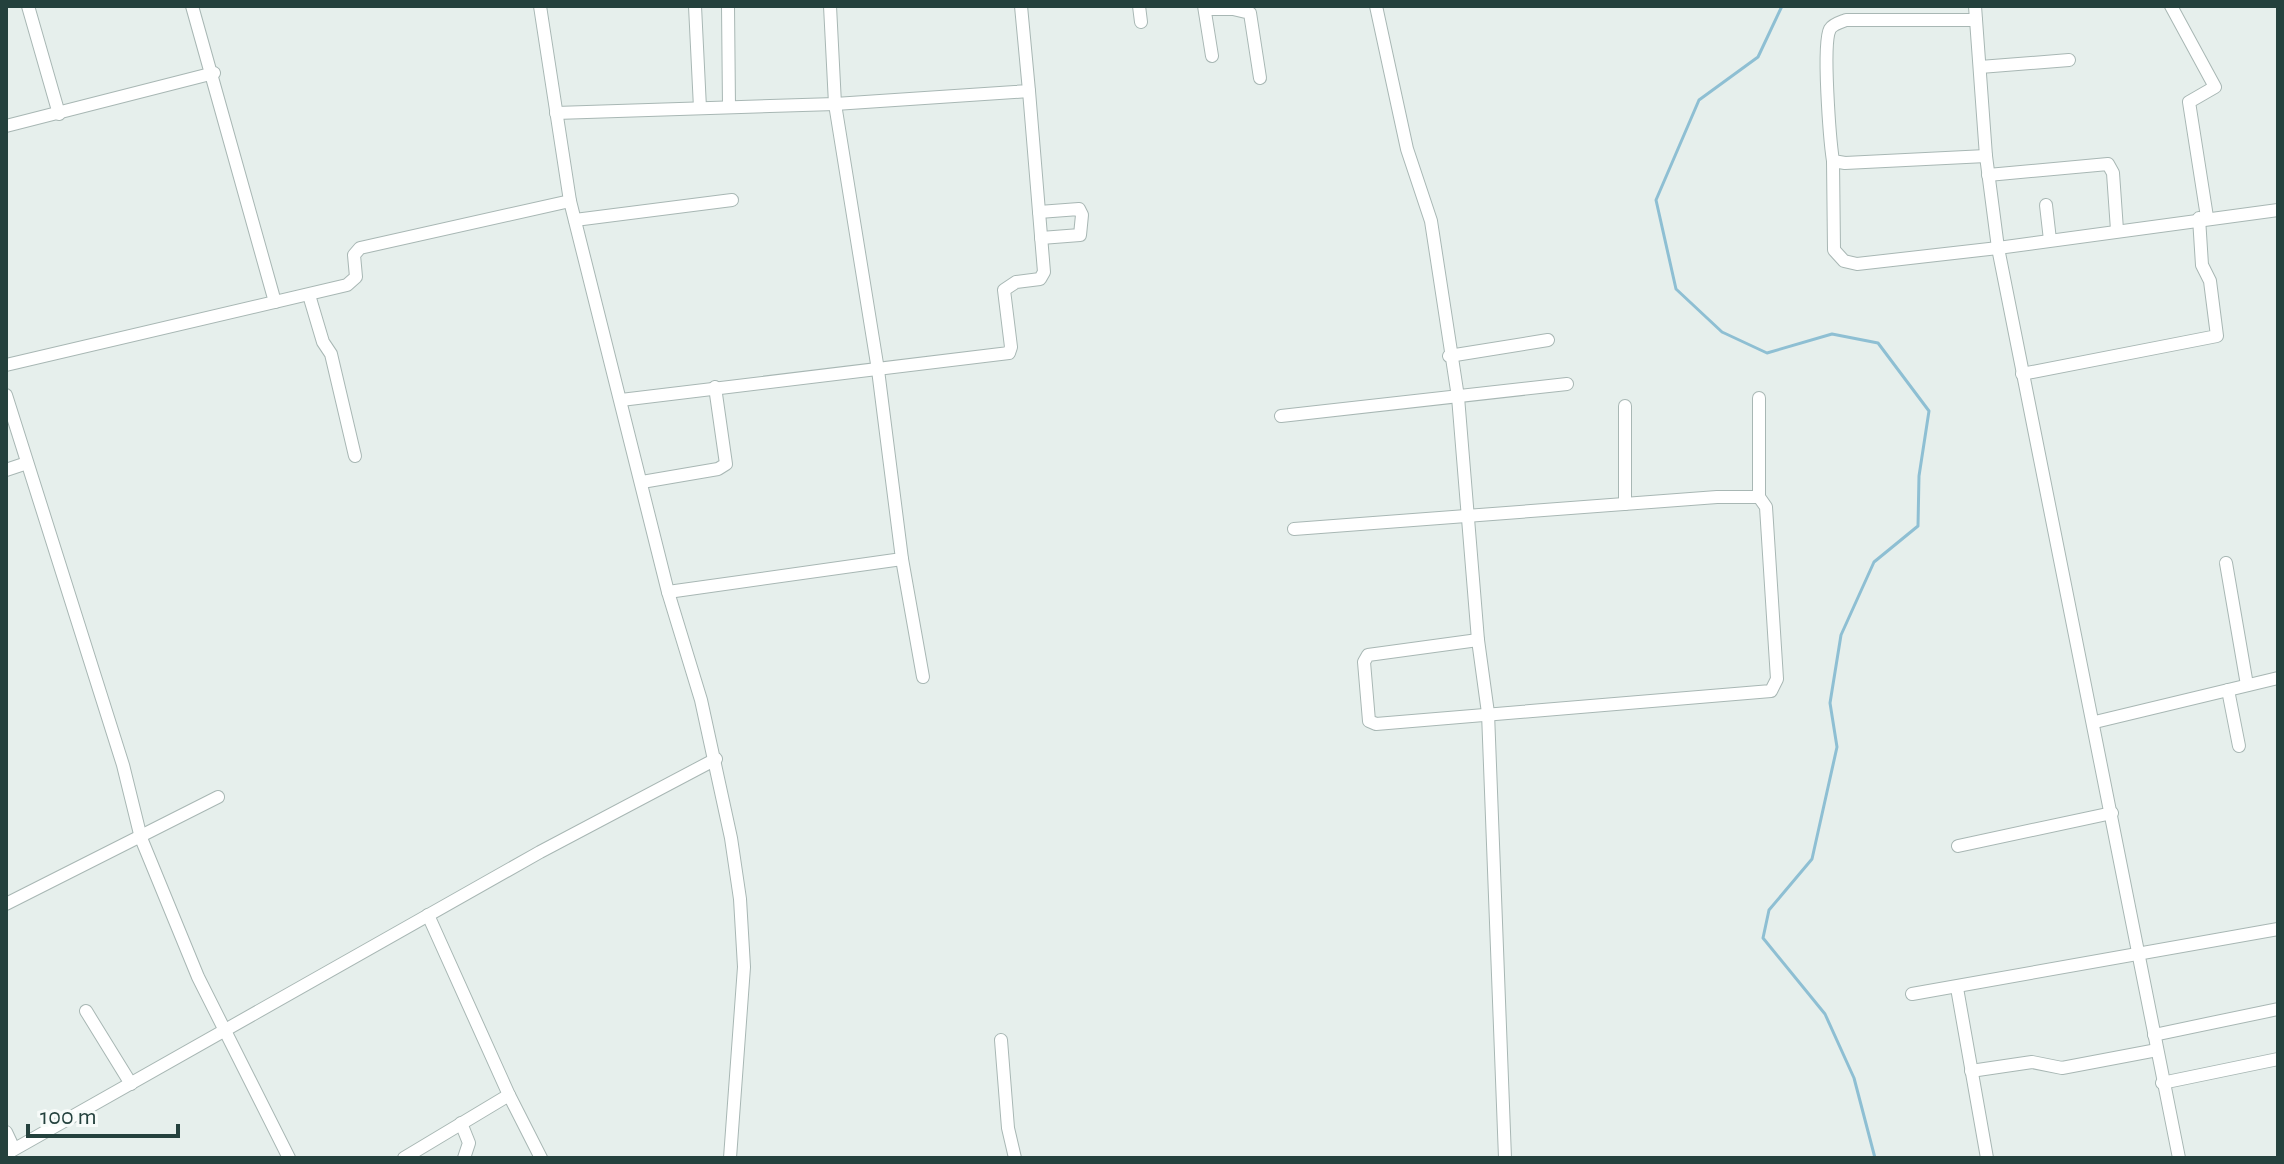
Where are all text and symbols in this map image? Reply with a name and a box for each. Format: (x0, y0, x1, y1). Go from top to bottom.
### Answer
scale bar (28, 1088, 178, 1138)
text: 100 m (40, 1105, 97, 1129)

